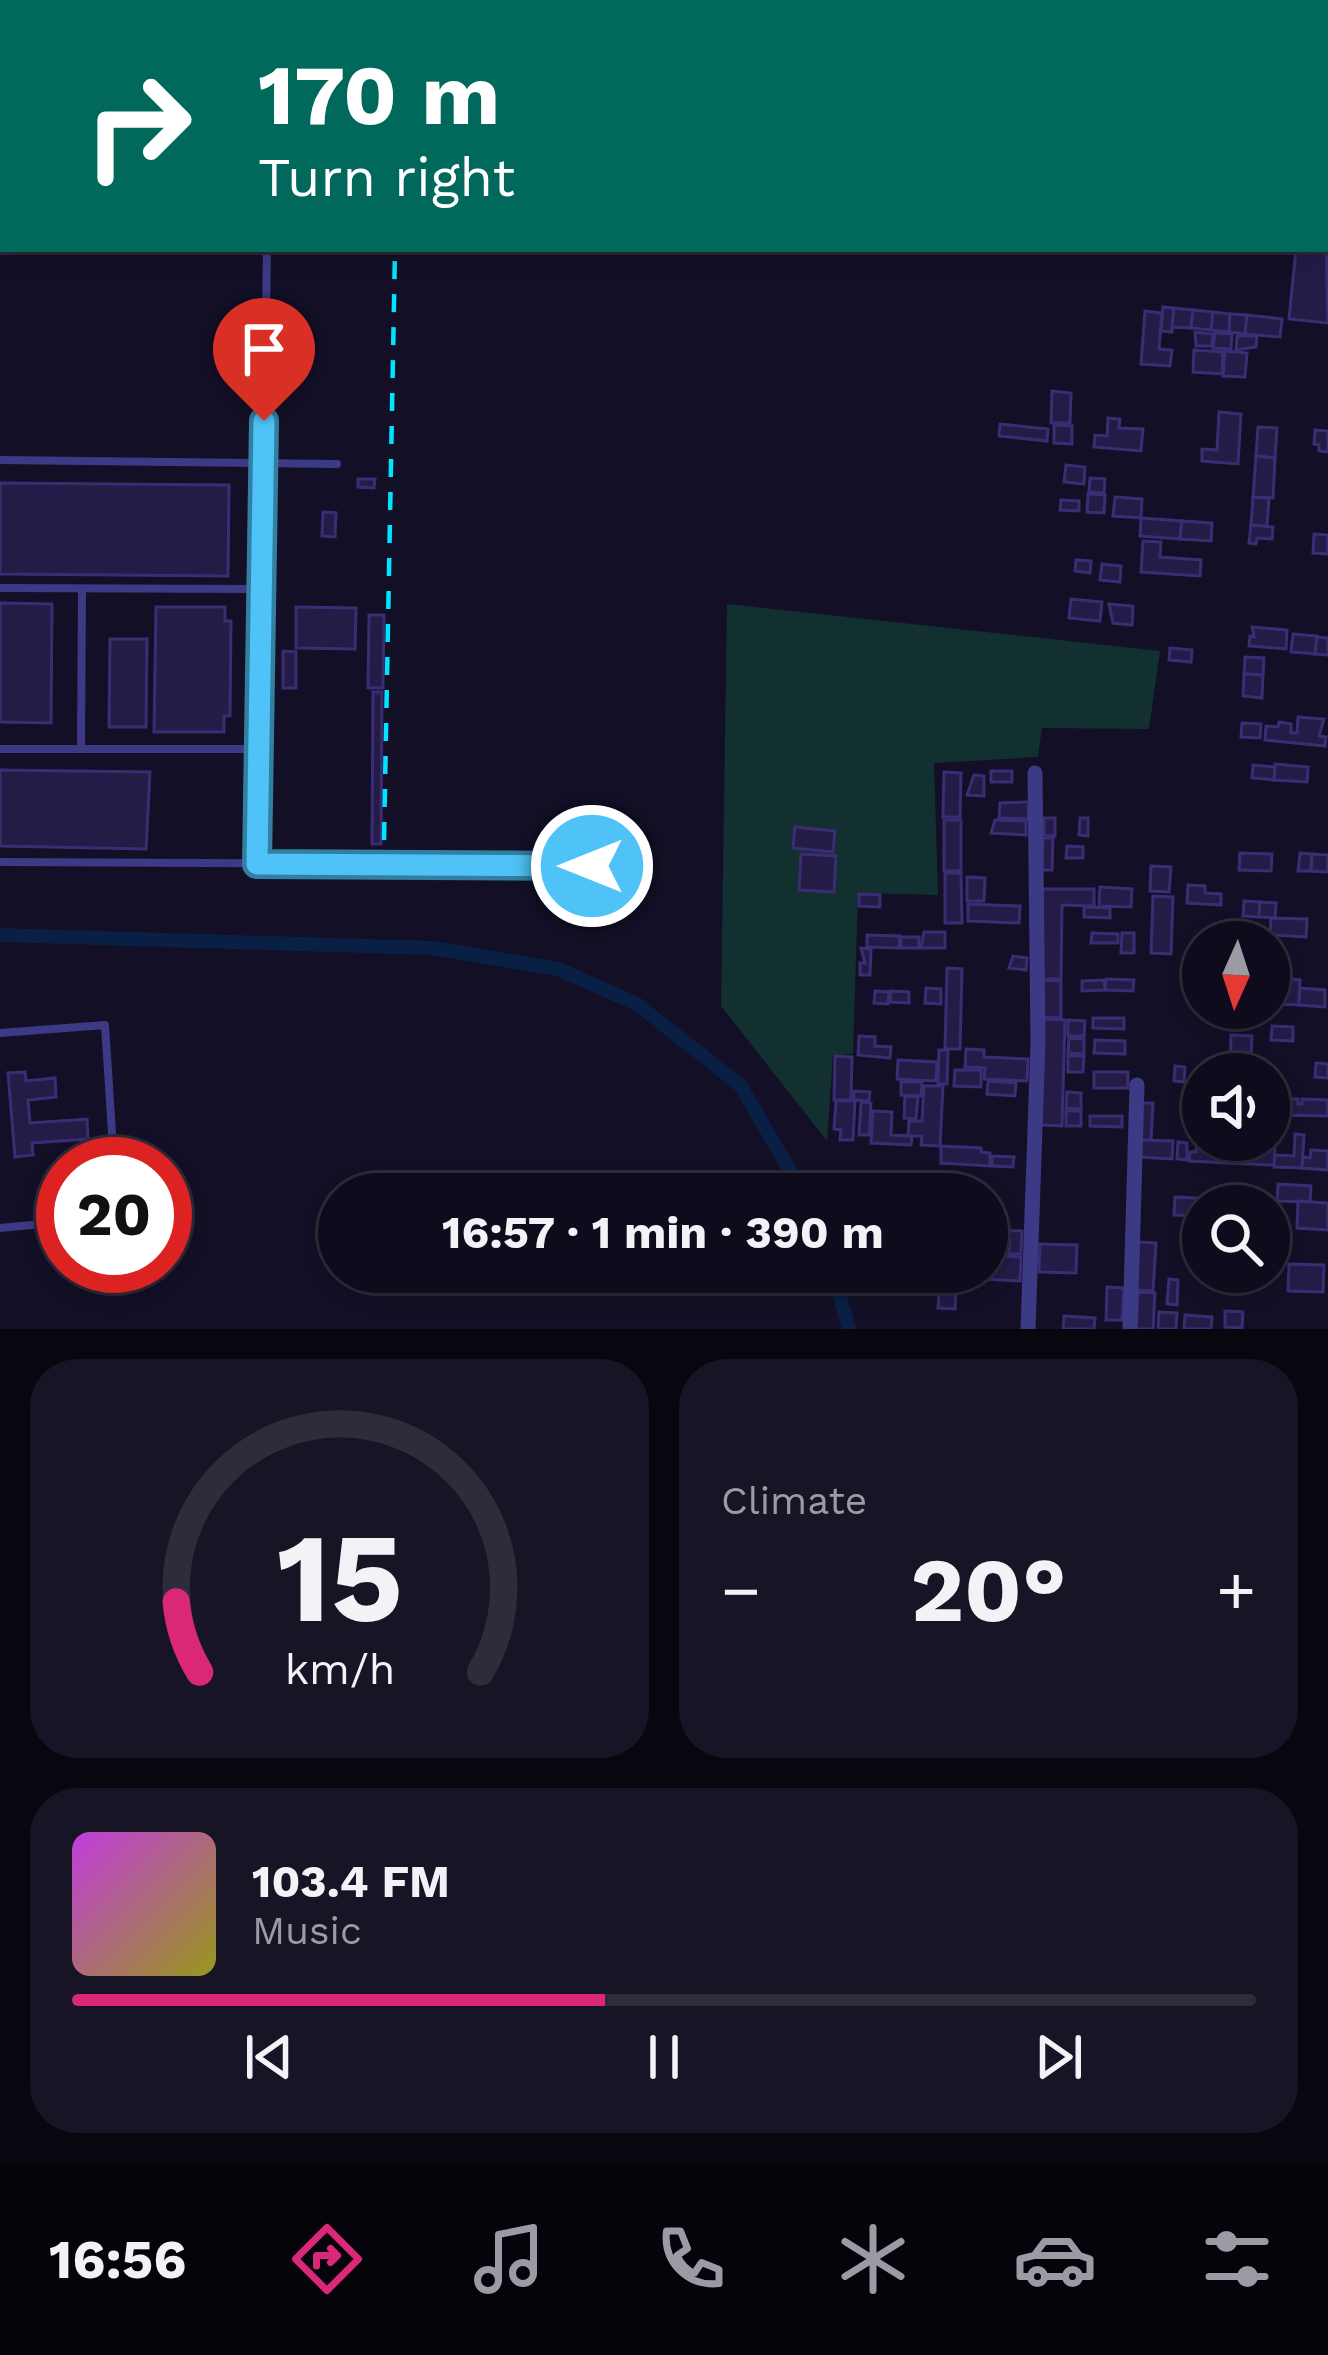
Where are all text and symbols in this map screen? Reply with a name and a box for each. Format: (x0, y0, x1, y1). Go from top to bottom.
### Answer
text: 170 m (258, 46, 500, 144)
icon: right (60, 48, 216, 204)
text: Turn right (258, 146, 515, 209)
pin (213, 298, 315, 421)
icon: arrive (231, 316, 297, 382)
position arrow (529, 803, 655, 929)
north arrow (1182, 921, 1290, 1029)
map controls (1182, 921, 1290, 1293)
button: sound (1182, 1053, 1290, 1161)
speed limit sign: 20 (36, 1137, 192, 1293)
button: search (1182, 1185, 1290, 1293)
text: 16:57 · 1 min · 390 m (442, 1206, 884, 1259)
text: Climate (721, 1478, 867, 1523)
text: 15 (276, 1505, 403, 1651)
text: 20° (910, 1537, 1067, 1643)
text: − (721, 1552, 761, 1629)
text: + (1216, 1552, 1256, 1629)
text: km/h (284, 1643, 395, 1693)
text: 103.4 FM (252, 1855, 450, 1908)
text: Music (252, 1908, 362, 1953)
icon: previous (236, 2024, 302, 2090)
icon: pause (631, 2024, 697, 2090)
icon: next (1026, 2024, 1092, 2090)
icon: directions (285, 2217, 369, 2301)
icon: music (467, 2217, 551, 2301)
icon: phone (649, 2217, 733, 2301)
icon: climate (831, 2217, 915, 2301)
icon: car (1013, 2217, 1097, 2301)
icon: filters (1195, 2217, 1279, 2301)
text: 16:56 (49, 2228, 187, 2291)

